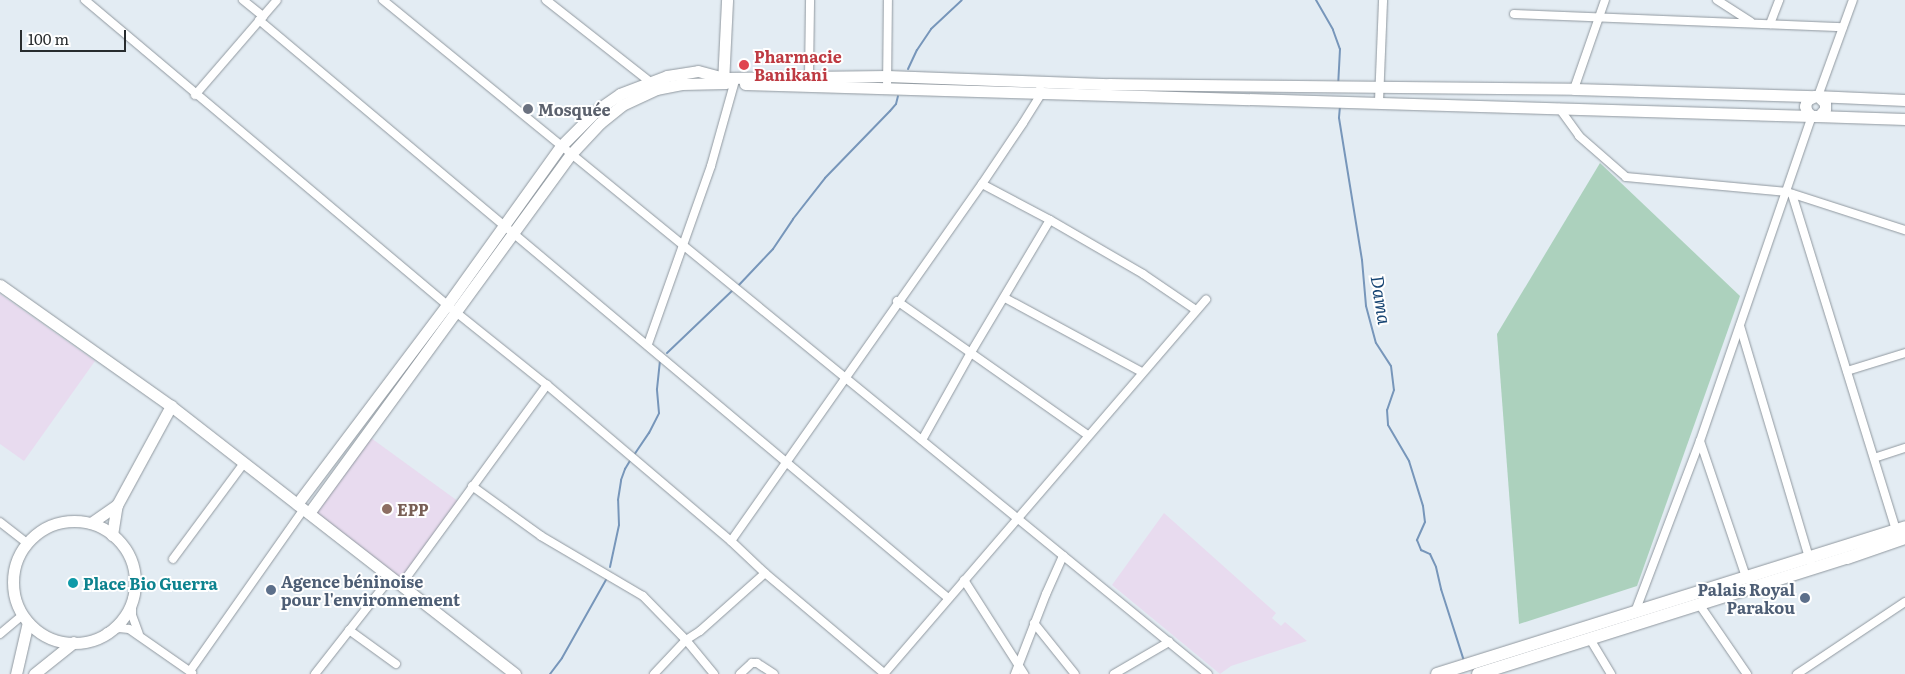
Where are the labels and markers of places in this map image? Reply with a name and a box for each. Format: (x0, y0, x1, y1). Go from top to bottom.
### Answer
place label: Pharmacie Banikani (754, 46, 842, 84)
marker: Pharmacie Banikani (738, 59, 750, 71)
place label: Mosquée (538, 99, 611, 119)
marker: Mosquée (522, 103, 534, 115)
place label: EPP (397, 499, 429, 519)
marker: EPP (381, 503, 393, 515)
place label: Agence béninoise pour l'environnement (281, 571, 460, 609)
place label: Place Bio Guerra (83, 573, 218, 593)
marker: Place Bio Guerra (67, 577, 79, 589)
place label: Palais Royal Parakou (1697, 579, 1795, 617)
marker: Agence béninoise pour l'environnement (265, 584, 277, 596)
marker: Palais Royal Parakou (1799, 592, 1811, 604)

